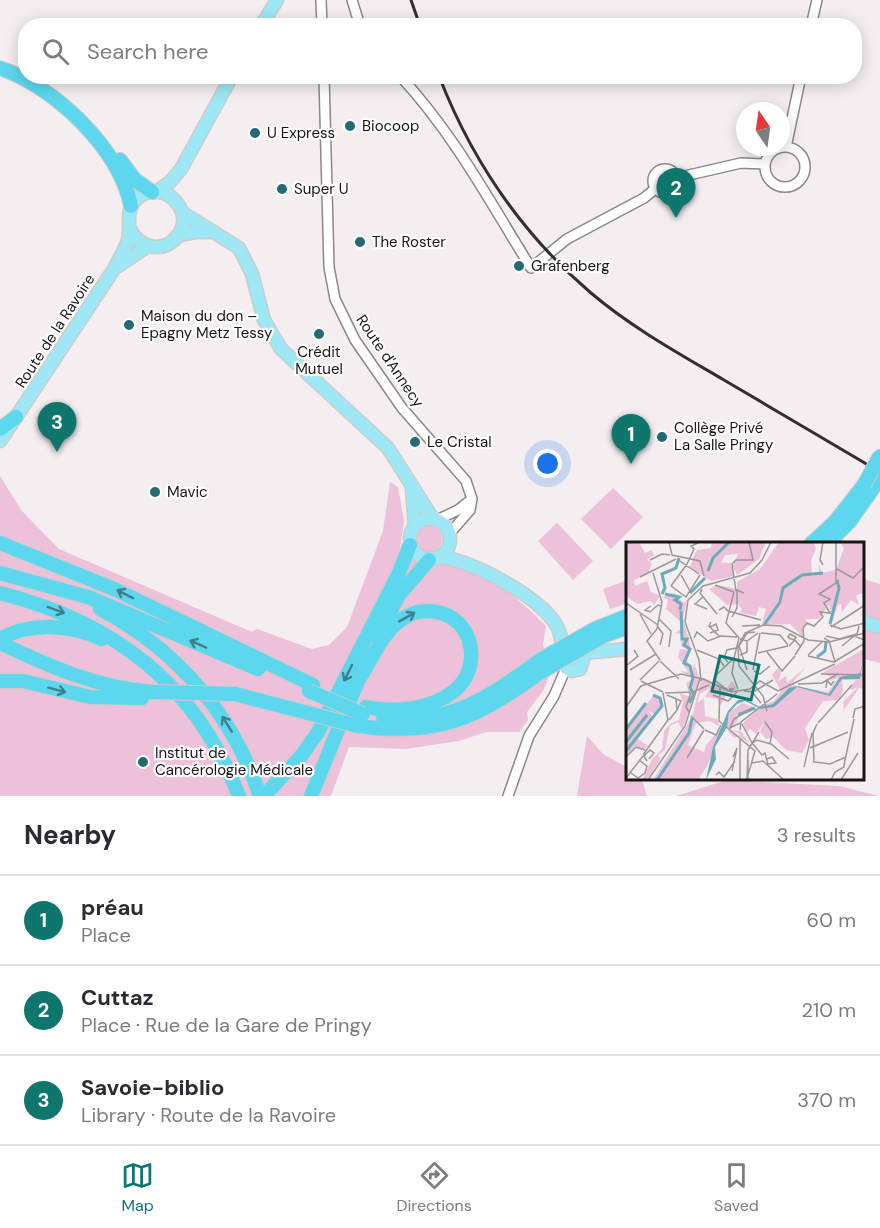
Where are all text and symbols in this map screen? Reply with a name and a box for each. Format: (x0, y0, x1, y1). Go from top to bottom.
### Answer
search box (18, 18, 862, 84)
icon: search (39, 35, 72, 68)
text: Search here (87, 37, 208, 66)
north arrow (736, 102, 790, 156)
place label: Biocoop (362, 116, 419, 136)
marker: Biocoop (343, 119, 357, 133)
place label: U Express (267, 123, 335, 143)
marker: U Express (248, 126, 262, 140)
pin: 2 (656, 168, 696, 218)
place label: Super U (294, 179, 349, 199)
marker: Super U (275, 182, 289, 196)
place label: The Roster (372, 232, 446, 252)
marker: The Roster (353, 235, 367, 249)
place label: Grafenberg (531, 256, 610, 276)
marker: Grafenberg (512, 259, 526, 273)
street label: Route de la Ravoire (11, 270, 99, 392)
place label: Maison du don – Epagny Metz Tessy (141, 306, 273, 343)
street label: Route d'Annecy (352, 311, 429, 412)
marker: Maison du don – Epagny Metz Tessy (122, 318, 136, 332)
marker: Crédit Mutuel (312, 327, 326, 341)
place label: Crédit Mutuel (295, 342, 343, 379)
pin: 3 (38, 402, 76, 452)
pin: 1 (612, 414, 650, 464)
place label: Collège Privé La Salle Pringy (674, 418, 774, 455)
marker: Collège Privé La Salle Pringy (655, 430, 669, 444)
place label: Le Cristal (427, 432, 492, 452)
marker: Le Cristal (408, 435, 422, 449)
your location (533, 449, 562, 478)
place label: Mavic (167, 482, 208, 502)
marker: Mavic (148, 485, 162, 499)
inset map (626, 542, 865, 781)
one-way arrow (117, 588, 135, 600)
one-way arrow (46, 606, 65, 617)
one-way arrow (398, 611, 415, 623)
one-way arrow (189, 637, 207, 649)
one-way arrow (342, 664, 354, 682)
one-way arrow (47, 685, 66, 697)
one-way arrow (221, 716, 233, 733)
place label: Institut de Cancérologie Médicale (155, 743, 313, 780)
marker: Institut de Cancérologie Médicale (136, 755, 150, 769)
text: Nearby (24, 818, 116, 852)
text: 3 results (777, 822, 856, 848)
text: préau (81, 893, 144, 922)
text: 1 (40, 907, 47, 933)
text: 60 m (807, 907, 856, 933)
text: Place (81, 922, 131, 948)
text: Cuttaz (81, 983, 154, 1012)
text: 2 (38, 997, 49, 1023)
text: 210 m (801, 997, 856, 1023)
text: Place · Rue de la Gare de Pringy (81, 1012, 372, 1038)
text: Savoie-biblio (81, 1073, 224, 1102)
text: 3 (37, 1087, 50, 1113)
text: 370 m (797, 1087, 856, 1113)
text: Library · Route de la Ravoire (81, 1102, 336, 1128)
tab: Map (121, 1159, 154, 1216)
tab: Directions (396, 1159, 472, 1216)
tab: Saved (714, 1159, 759, 1216)

